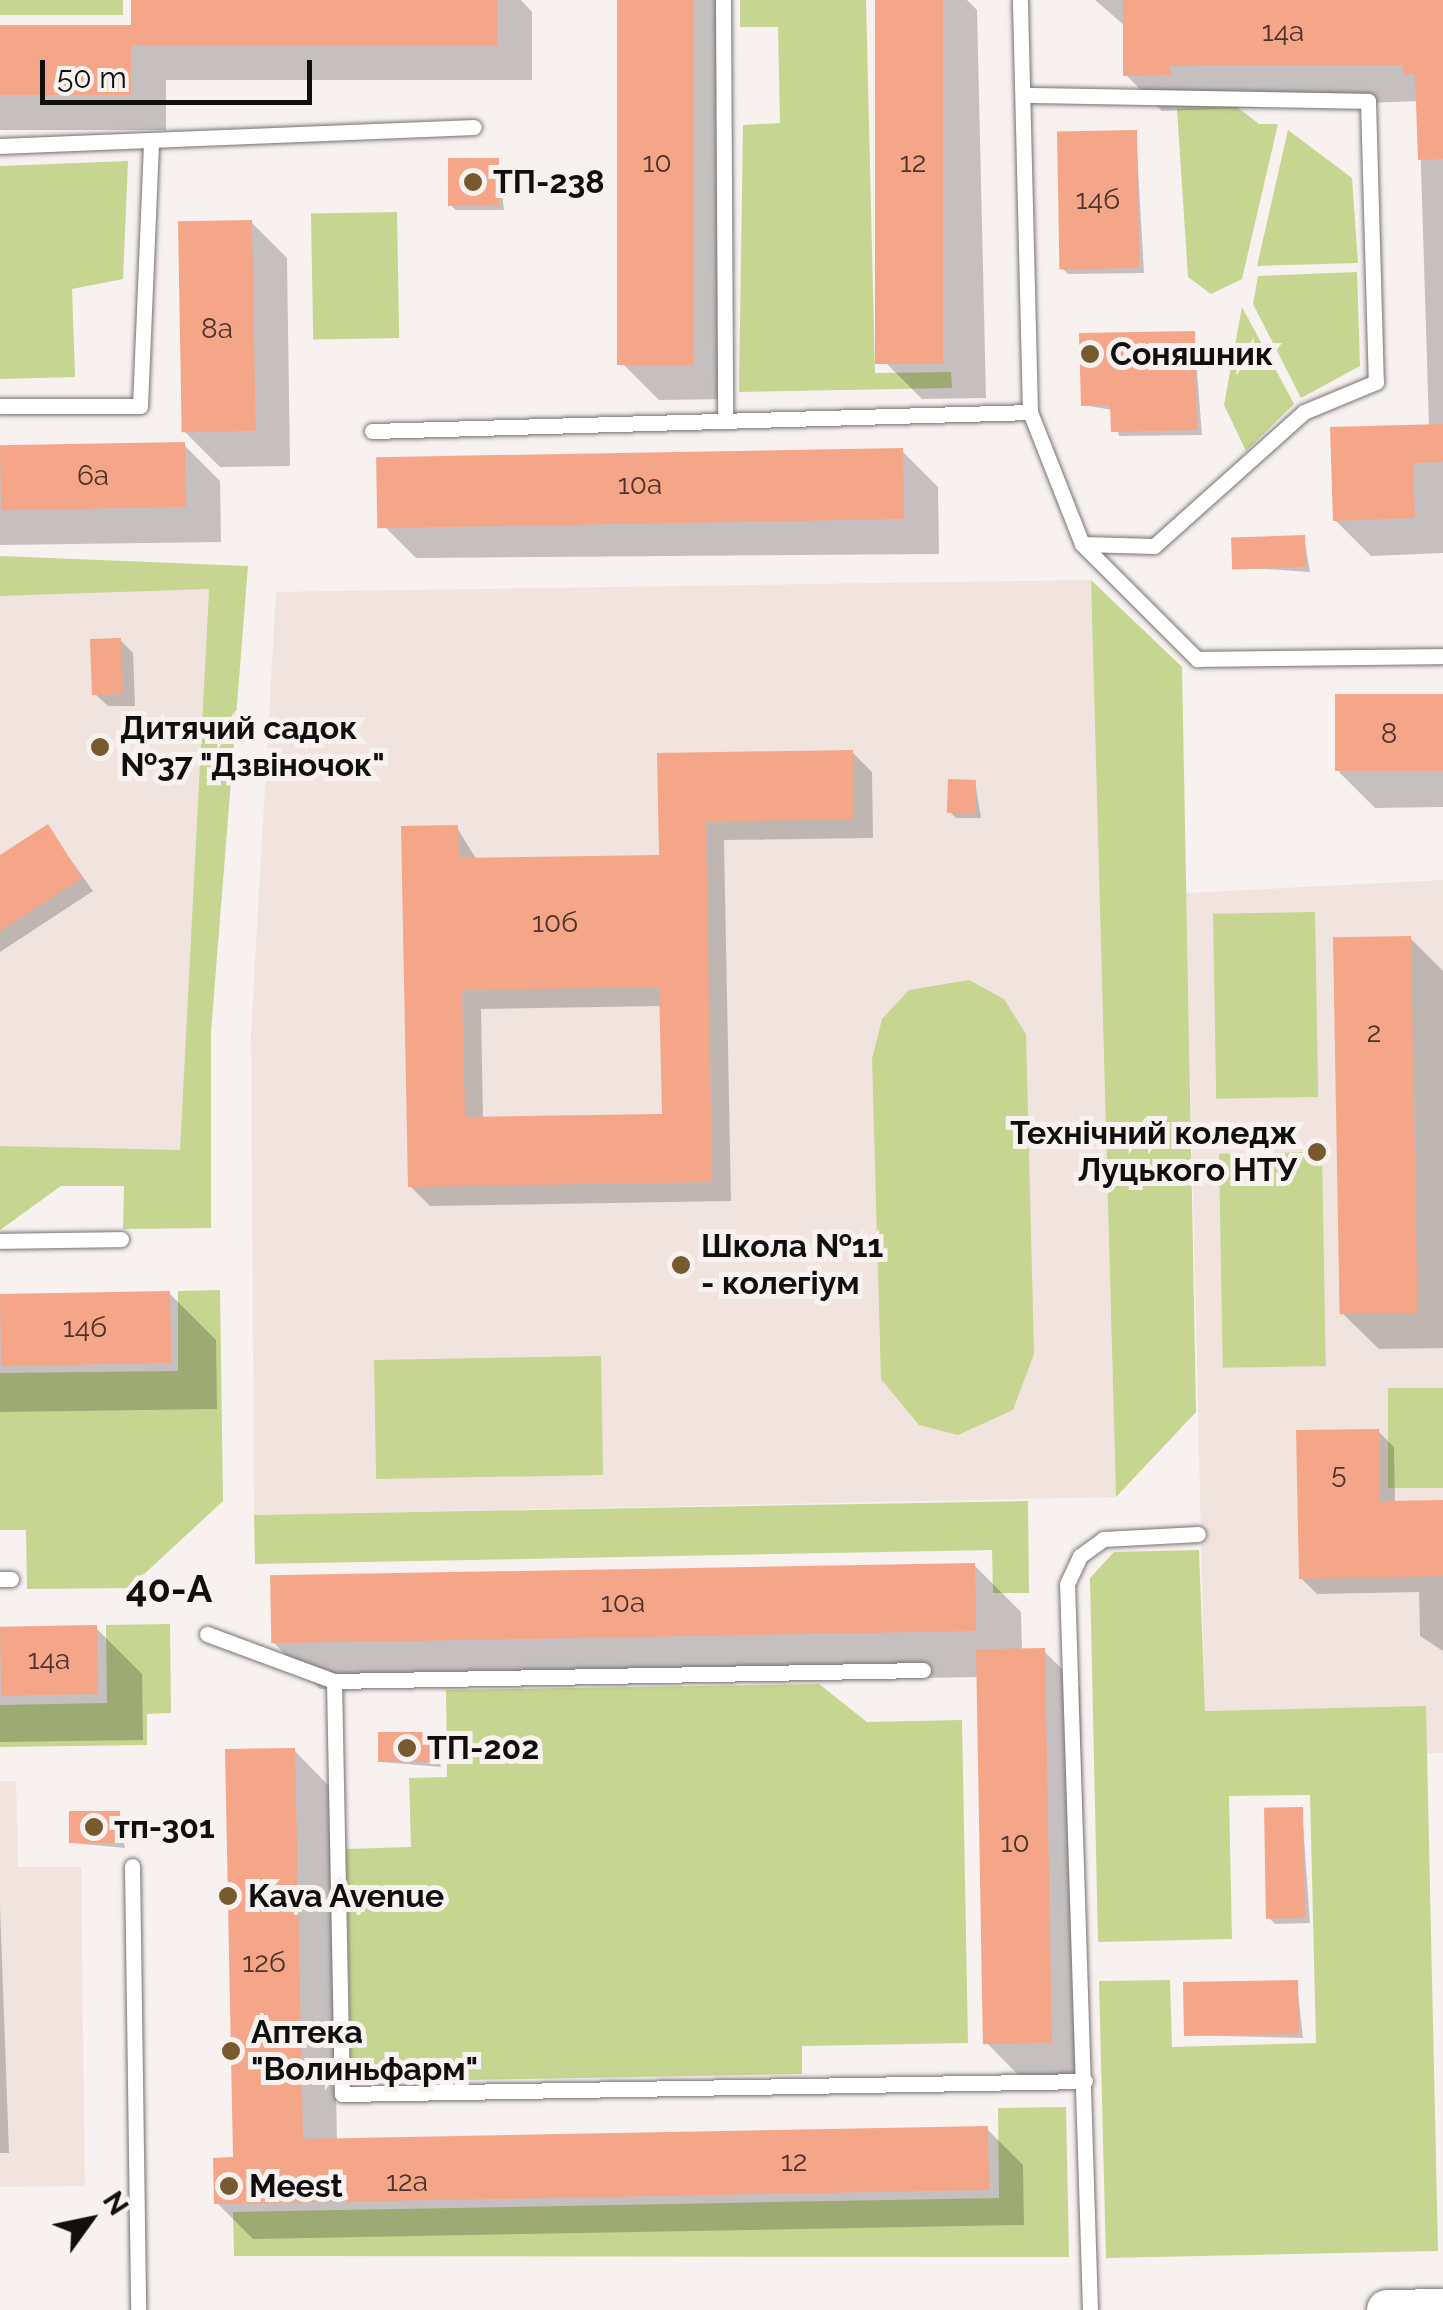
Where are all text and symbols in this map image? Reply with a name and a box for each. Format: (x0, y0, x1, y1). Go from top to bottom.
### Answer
house number: 14а (1262, 15, 1304, 49)
scale bar (45, 40, 318, 102)
text: 50 m (57, 60, 127, 95)
house number: 10 (642, 146, 672, 180)
house number: 12 (900, 146, 926, 180)
place label: ТП-238 (493, 163, 605, 201)
marker: ТП-238 (462, 171, 484, 193)
house number: 14б (1076, 183, 1120, 217)
house number: 8а (201, 312, 233, 346)
place label: Соняшник (1110, 335, 1273, 373)
marker: Соняшник (1079, 343, 1101, 365)
house number: 6а (77, 459, 109, 493)
house number: 10а (618, 468, 662, 502)
place label: Дитячий садок №37 "Дзвіночок" (120, 710, 385, 785)
house number: 8 (1381, 717, 1397, 751)
marker: Дитячий садок №37 "Дзвіночок" (89, 736, 111, 758)
house number: 10б (532, 906, 578, 940)
house number: 2 (1367, 1016, 1381, 1050)
place label: Технічний коледж Луцького НТУ (1010, 1115, 1297, 1190)
marker: Технічний коледж Луцького НТУ (1306, 1141, 1328, 1163)
place label: Школа №11 - колегіум (701, 1228, 883, 1303)
marker: Школа №11 - колегіум (670, 1254, 692, 1276)
house number: 14б (63, 1311, 107, 1345)
house number: 5 (1331, 1457, 1347, 1491)
district label: 40-А (126, 1566, 212, 1612)
house number: 10а (601, 1586, 645, 1620)
house number: 14а (28, 1643, 70, 1677)
place label: ТП-202 (427, 1729, 539, 1767)
marker: ТП-202 (396, 1737, 418, 1759)
place label: тп-301 (114, 1808, 215, 1846)
marker: тп-301 (83, 1816, 105, 1838)
house number: 10 (1000, 1826, 1030, 1860)
place label: Kava Avenue (248, 1877, 445, 1915)
marker: Kava Avenue (217, 1885, 239, 1907)
house number: 12б (242, 1946, 286, 1980)
place label: Аптека "Волиньфарм" (251, 2014, 478, 2089)
marker: Аптека "Волиньфарм" (220, 2040, 242, 2062)
house number: 12 (781, 2145, 807, 2179)
house number: 12а (386, 2165, 428, 2199)
place label: Meest (249, 2167, 343, 2205)
north arrow (40, 2170, 140, 2270)
marker: Meest (218, 2175, 240, 2197)
text: N (96, 2185, 135, 2221)

